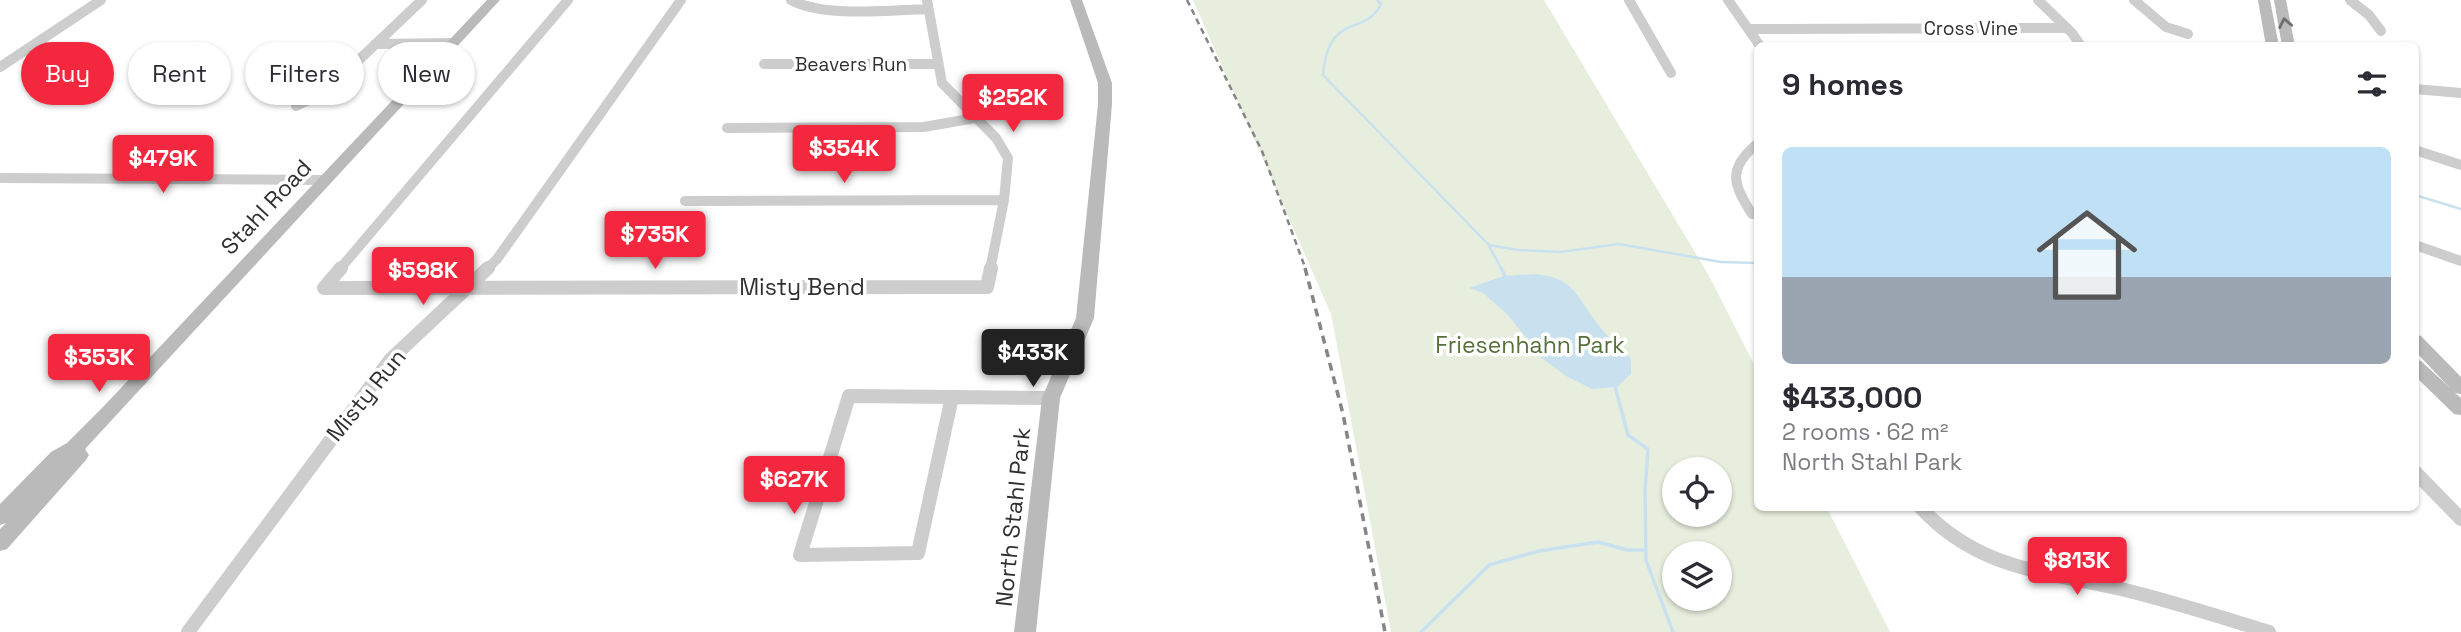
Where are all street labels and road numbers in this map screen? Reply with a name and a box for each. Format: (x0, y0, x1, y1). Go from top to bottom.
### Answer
street label: Cross Vine (1924, 16, 2018, 41)
street label: Beavers Run (795, 52, 907, 77)
street label: Stahl Road (214, 153, 318, 261)
street label: Misty Bend (739, 272, 865, 302)
street label: Misty Run (320, 343, 412, 447)
street label: North Stahl Park (989, 426, 1037, 608)

